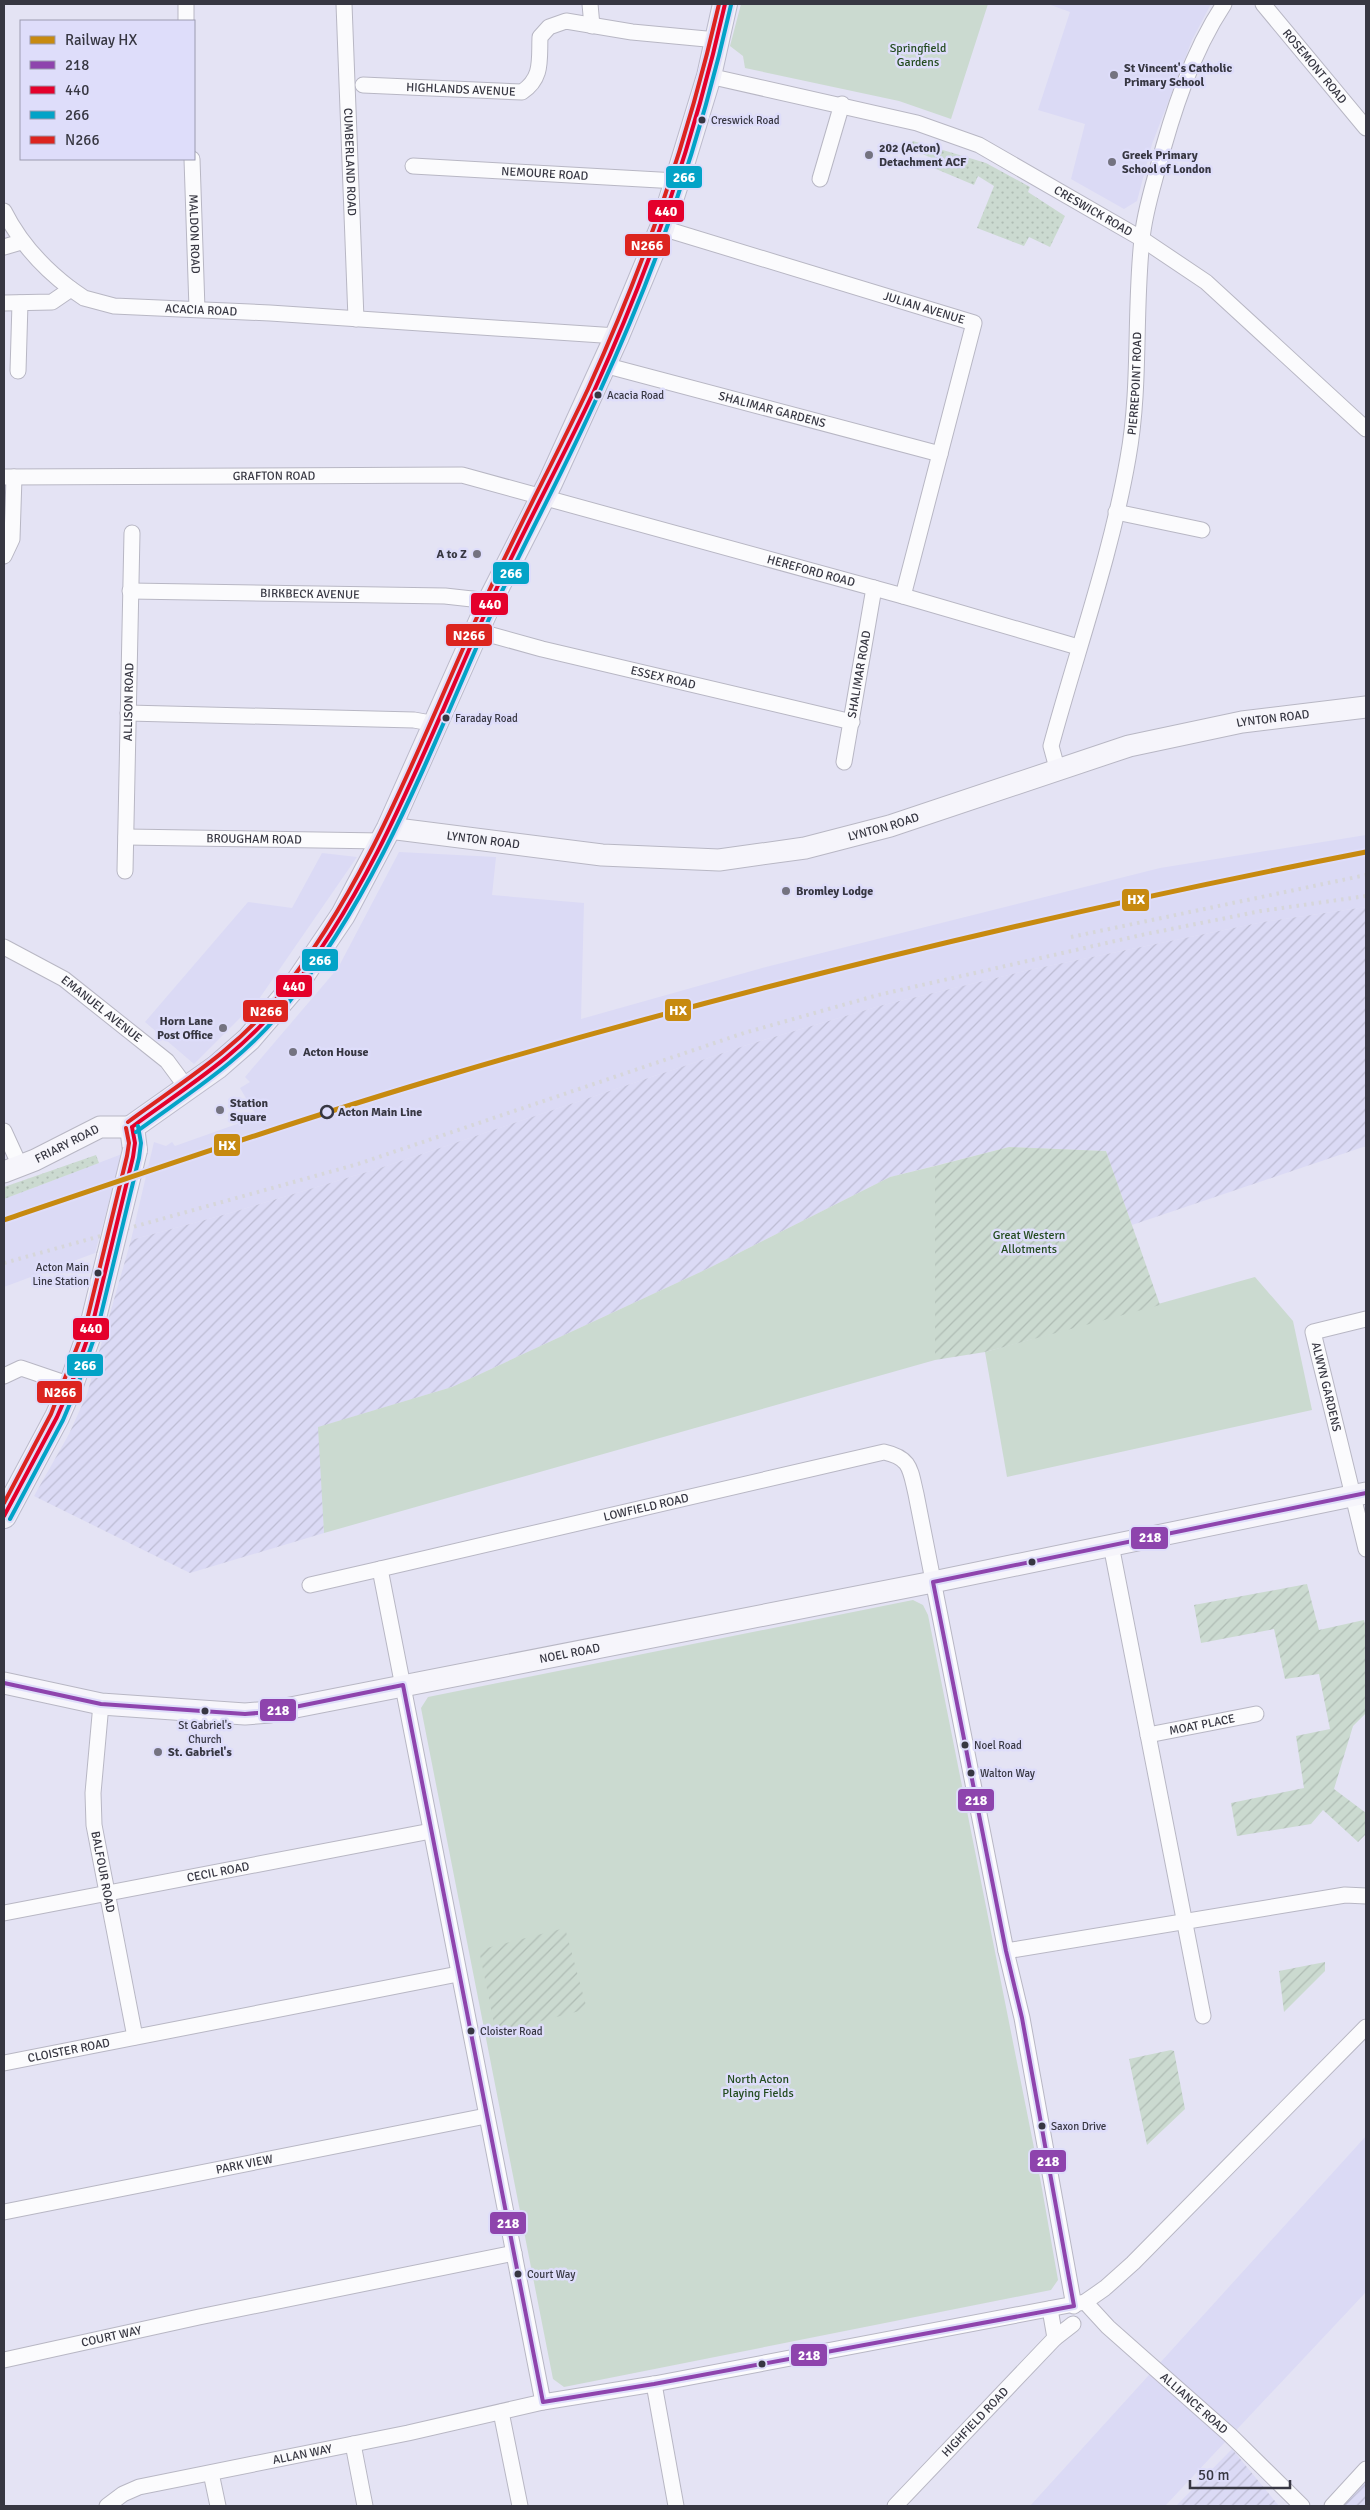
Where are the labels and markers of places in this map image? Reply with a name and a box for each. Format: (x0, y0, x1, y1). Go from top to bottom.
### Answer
place label: St Vincent's Catholic Primary School (1124, 61, 1232, 90)
marker: St Vincent's Catholic Primary School (1108, 69, 1120, 81)
place label: Creswick Road (711, 114, 780, 127)
marker: Creswick Road (697, 115, 707, 125)
place label: 202 (Acton) Detachment ACF (879, 141, 967, 170)
place label: Greek Primary School of London (1122, 148, 1212, 177)
marker: 202 (Acton) Detachment ACF (863, 149, 875, 161)
marker: Greek Primary School of London (1106, 156, 1118, 168)
place label: Acacia Road (607, 389, 664, 402)
marker: Acacia Road (593, 390, 603, 400)
place label: A to Z (436, 547, 467, 562)
marker: A to Z (471, 548, 483, 560)
place label: Faraday Road (455, 712, 518, 725)
marker: Faraday Road (441, 713, 451, 723)
place label: Bromley Lodge (796, 884, 873, 899)
marker: Bromley Lodge (780, 885, 792, 897)
place label: Horn Lane Post Office (157, 1014, 213, 1043)
marker: Horn Lane Post Office (217, 1022, 229, 1034)
place label: Acton House (303, 1045, 368, 1060)
marker: Acton House (287, 1046, 299, 1058)
place label: Station Square (230, 1096, 269, 1125)
marker: Station Square (214, 1104, 226, 1116)
marker: Acton Main Line (320, 1105, 334, 1119)
place label: Acton Main Line (338, 1105, 422, 1120)
place label: Acton Main Line Station (32, 1261, 89, 1288)
marker: Acton Main Line Station (93, 1268, 103, 1278)
unlabelled marker (1027, 1557, 1037, 1567)
marker: St Gabriel's Church (200, 1706, 210, 1716)
place label: St Gabriel's Church (178, 1719, 232, 1746)
place label: Noel Road (974, 1739, 1022, 1752)
marker: Noel Road (960, 1740, 970, 1750)
place label: St. Gabriel's (168, 1745, 232, 1760)
marker: St. Gabriel's (152, 1746, 164, 1758)
place label: Walton Way (980, 1767, 1036, 1780)
marker: Walton Way (966, 1768, 976, 1778)
place label: Cloister Road (480, 2025, 543, 2038)
marker: Cloister Road (466, 2026, 476, 2036)
place label: Saxon Drive (1051, 2120, 1106, 2133)
marker: Saxon Drive (1037, 2121, 1047, 2131)
place label: Court Way (527, 2268, 576, 2281)
marker: Court Way (513, 2269, 523, 2279)
unlabelled marker (757, 2359, 767, 2369)

